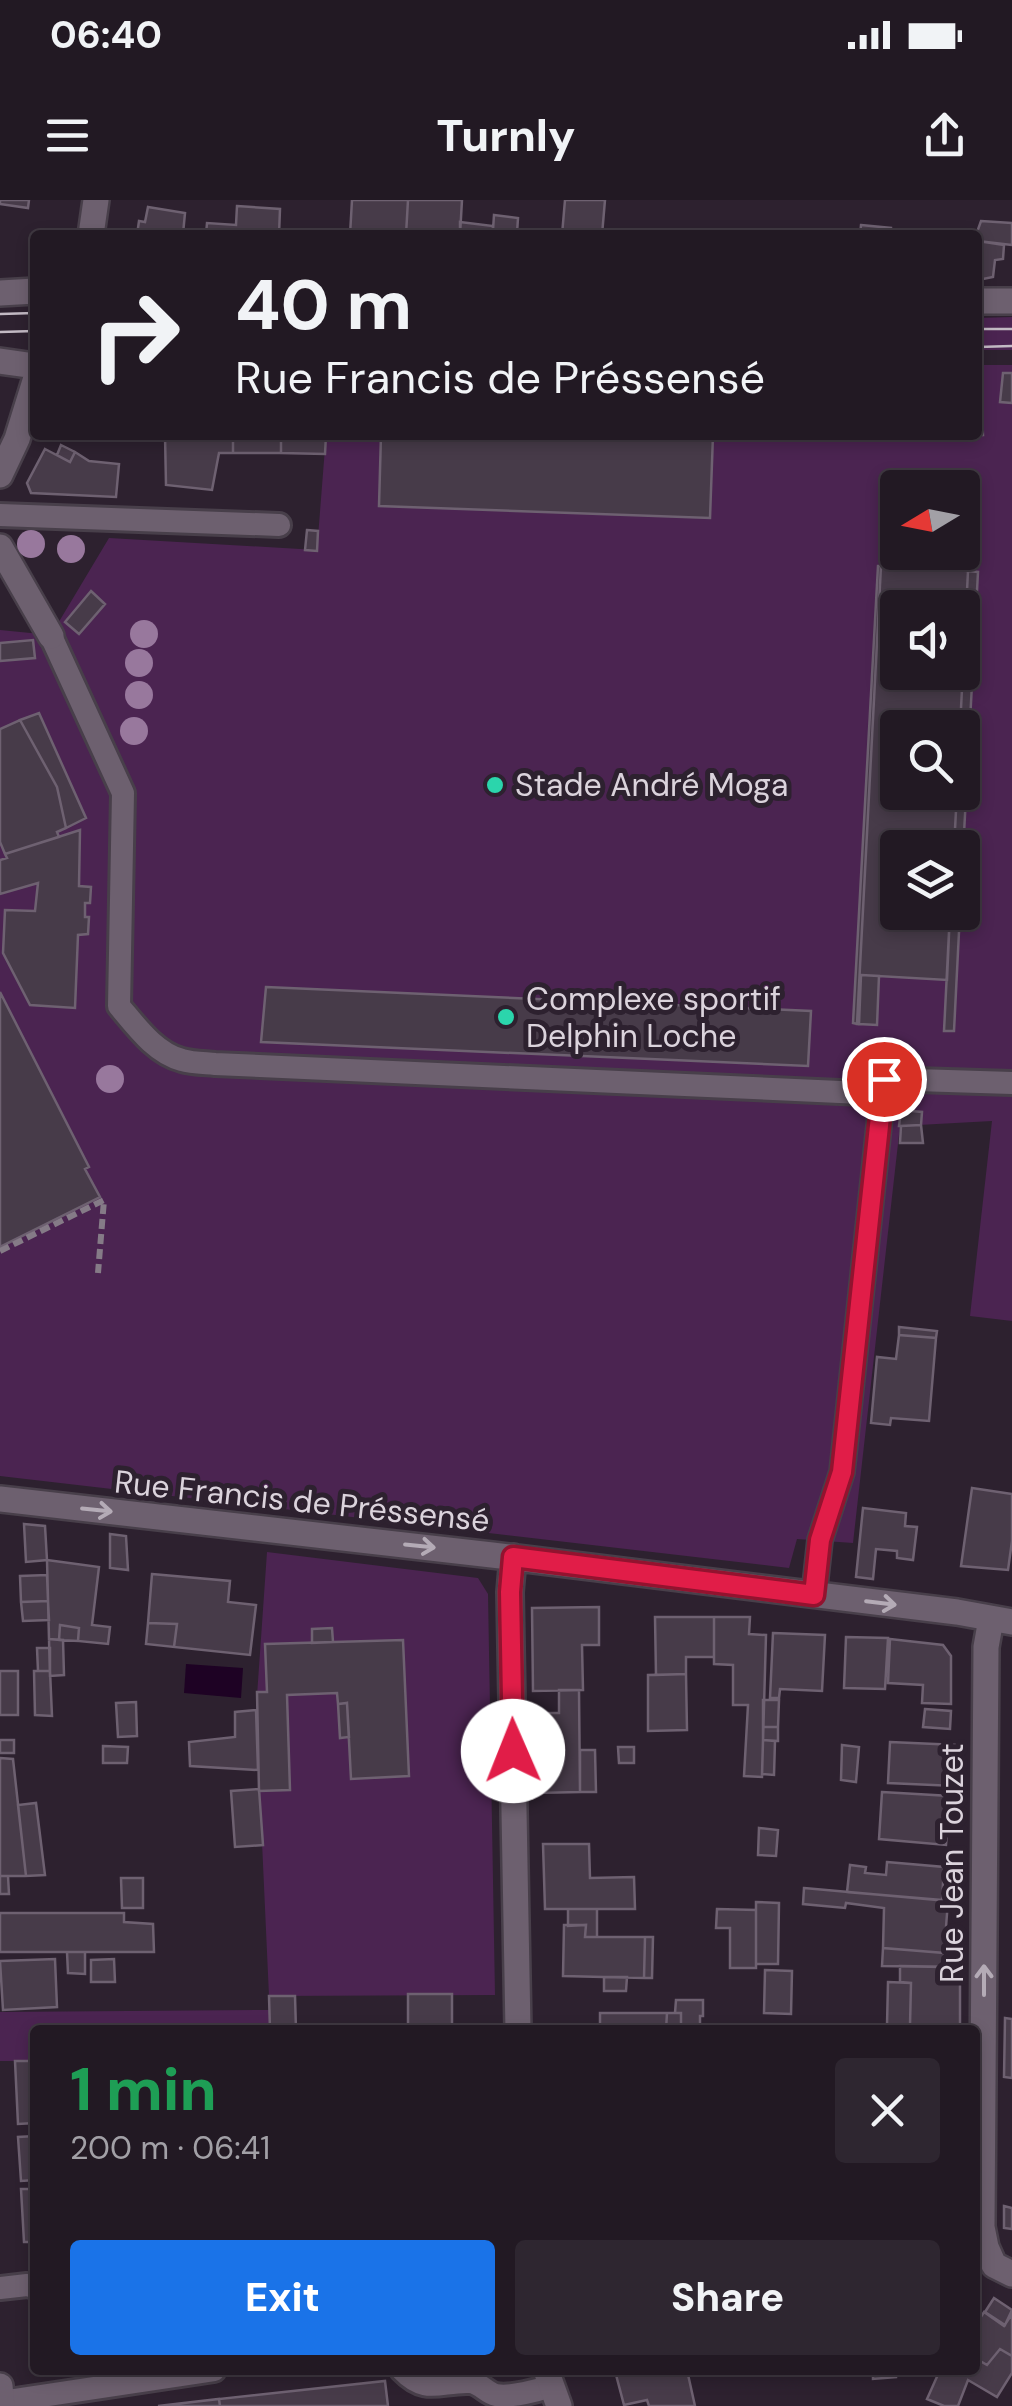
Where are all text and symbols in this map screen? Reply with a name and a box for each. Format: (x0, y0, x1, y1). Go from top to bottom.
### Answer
text: 06:40 (50, 10, 162, 60)
text: Turnly (437, 106, 575, 165)
icon: menu (40, 108, 95, 163)
icon: share (917, 108, 972, 163)
text: 40 m (235, 260, 412, 351)
icon: right (70, 270, 200, 400)
text: Rue Francis de Préssensé (235, 348, 765, 407)
north arrow (880, 470, 980, 570)
map controls (880, 470, 980, 930)
button: sound (880, 590, 980, 690)
button: search (880, 710, 980, 810)
place label: Stade André Moga (515, 764, 788, 806)
marker: Stade André Moga (484, 774, 506, 796)
button: layers (880, 830, 980, 930)
place label: Complexe sportif Delphin Loche (526, 978, 781, 1057)
marker: Complexe sportif Delphin Loche (495, 1006, 517, 1028)
pin (842, 1037, 927, 1122)
icon: arrive (857, 1052, 912, 1107)
street label: Rue Francis de Préssensé (112, 1460, 492, 1542)
one-way arrow (80, 1501, 112, 1520)
one-way arrow (403, 1537, 435, 1556)
one-way arrow (865, 1594, 897, 1613)
position arrow (461, 1699, 565, 1803)
street label: Rue Jean Touzet (931, 1743, 973, 1983)
one-way arrow (974, 1964, 993, 1996)
text: 1 min (70, 2050, 217, 2129)
button: close (835, 2058, 940, 2163)
text: 200 m · 06:41 (70, 2127, 270, 2169)
button: Exit (70, 2240, 495, 2355)
button: Share (515, 2240, 940, 2355)

